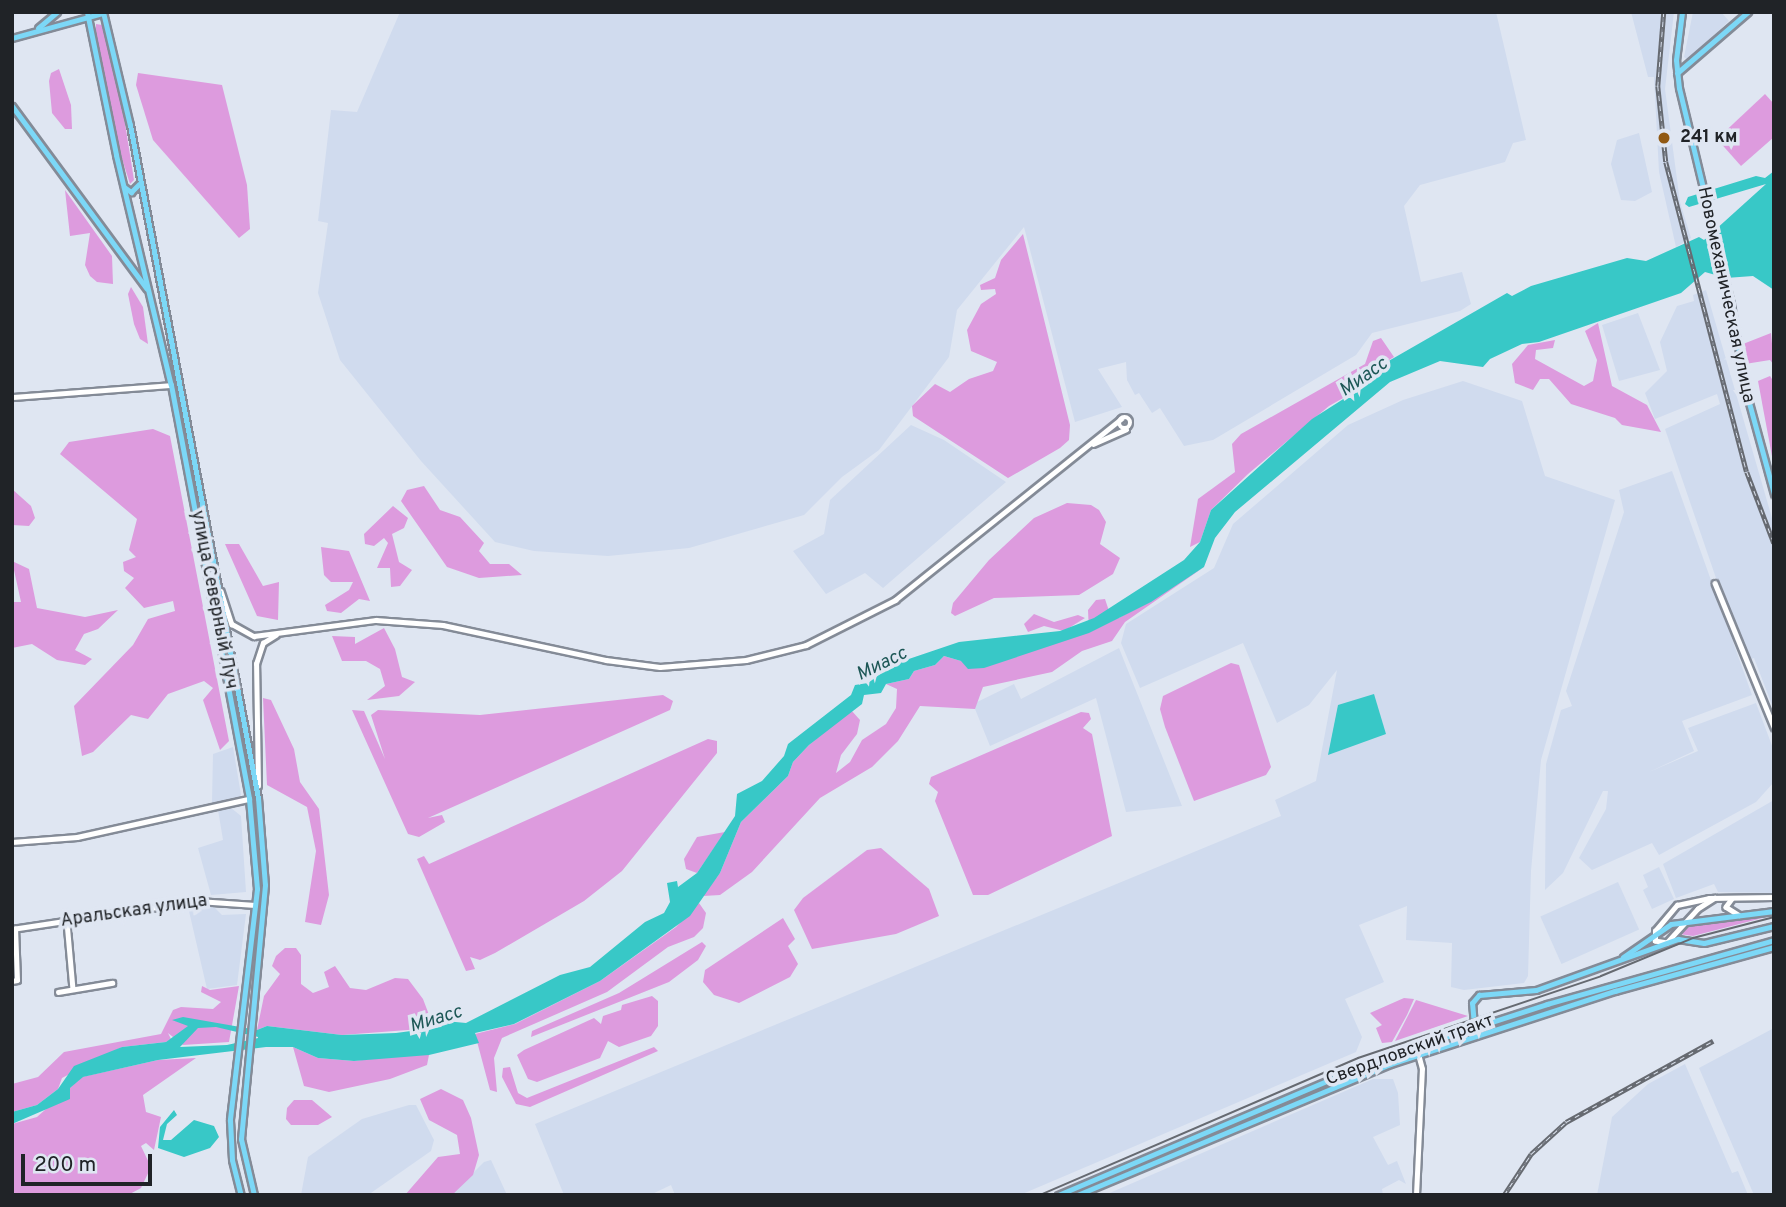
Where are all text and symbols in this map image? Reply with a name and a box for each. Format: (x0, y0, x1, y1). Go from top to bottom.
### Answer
place label: 241 км (1680, 127, 1737, 149)
marker: 241 км (1654, 128, 1674, 148)
street label: Новомеханическая улица (1692, 185, 1758, 405)
water label: Миасс (1335, 353, 1393, 403)
street label: улица Северный Луч (185, 509, 241, 691)
water label: Миасс (853, 643, 911, 687)
street label: Аральская улица (59, 891, 209, 933)
water label: Миасс (407, 1001, 465, 1039)
street label: Свердловский тракт (1323, 1011, 1497, 1091)
scale bar (24, 1140, 156, 1184)
text: 200 m (34, 1152, 96, 1179)

